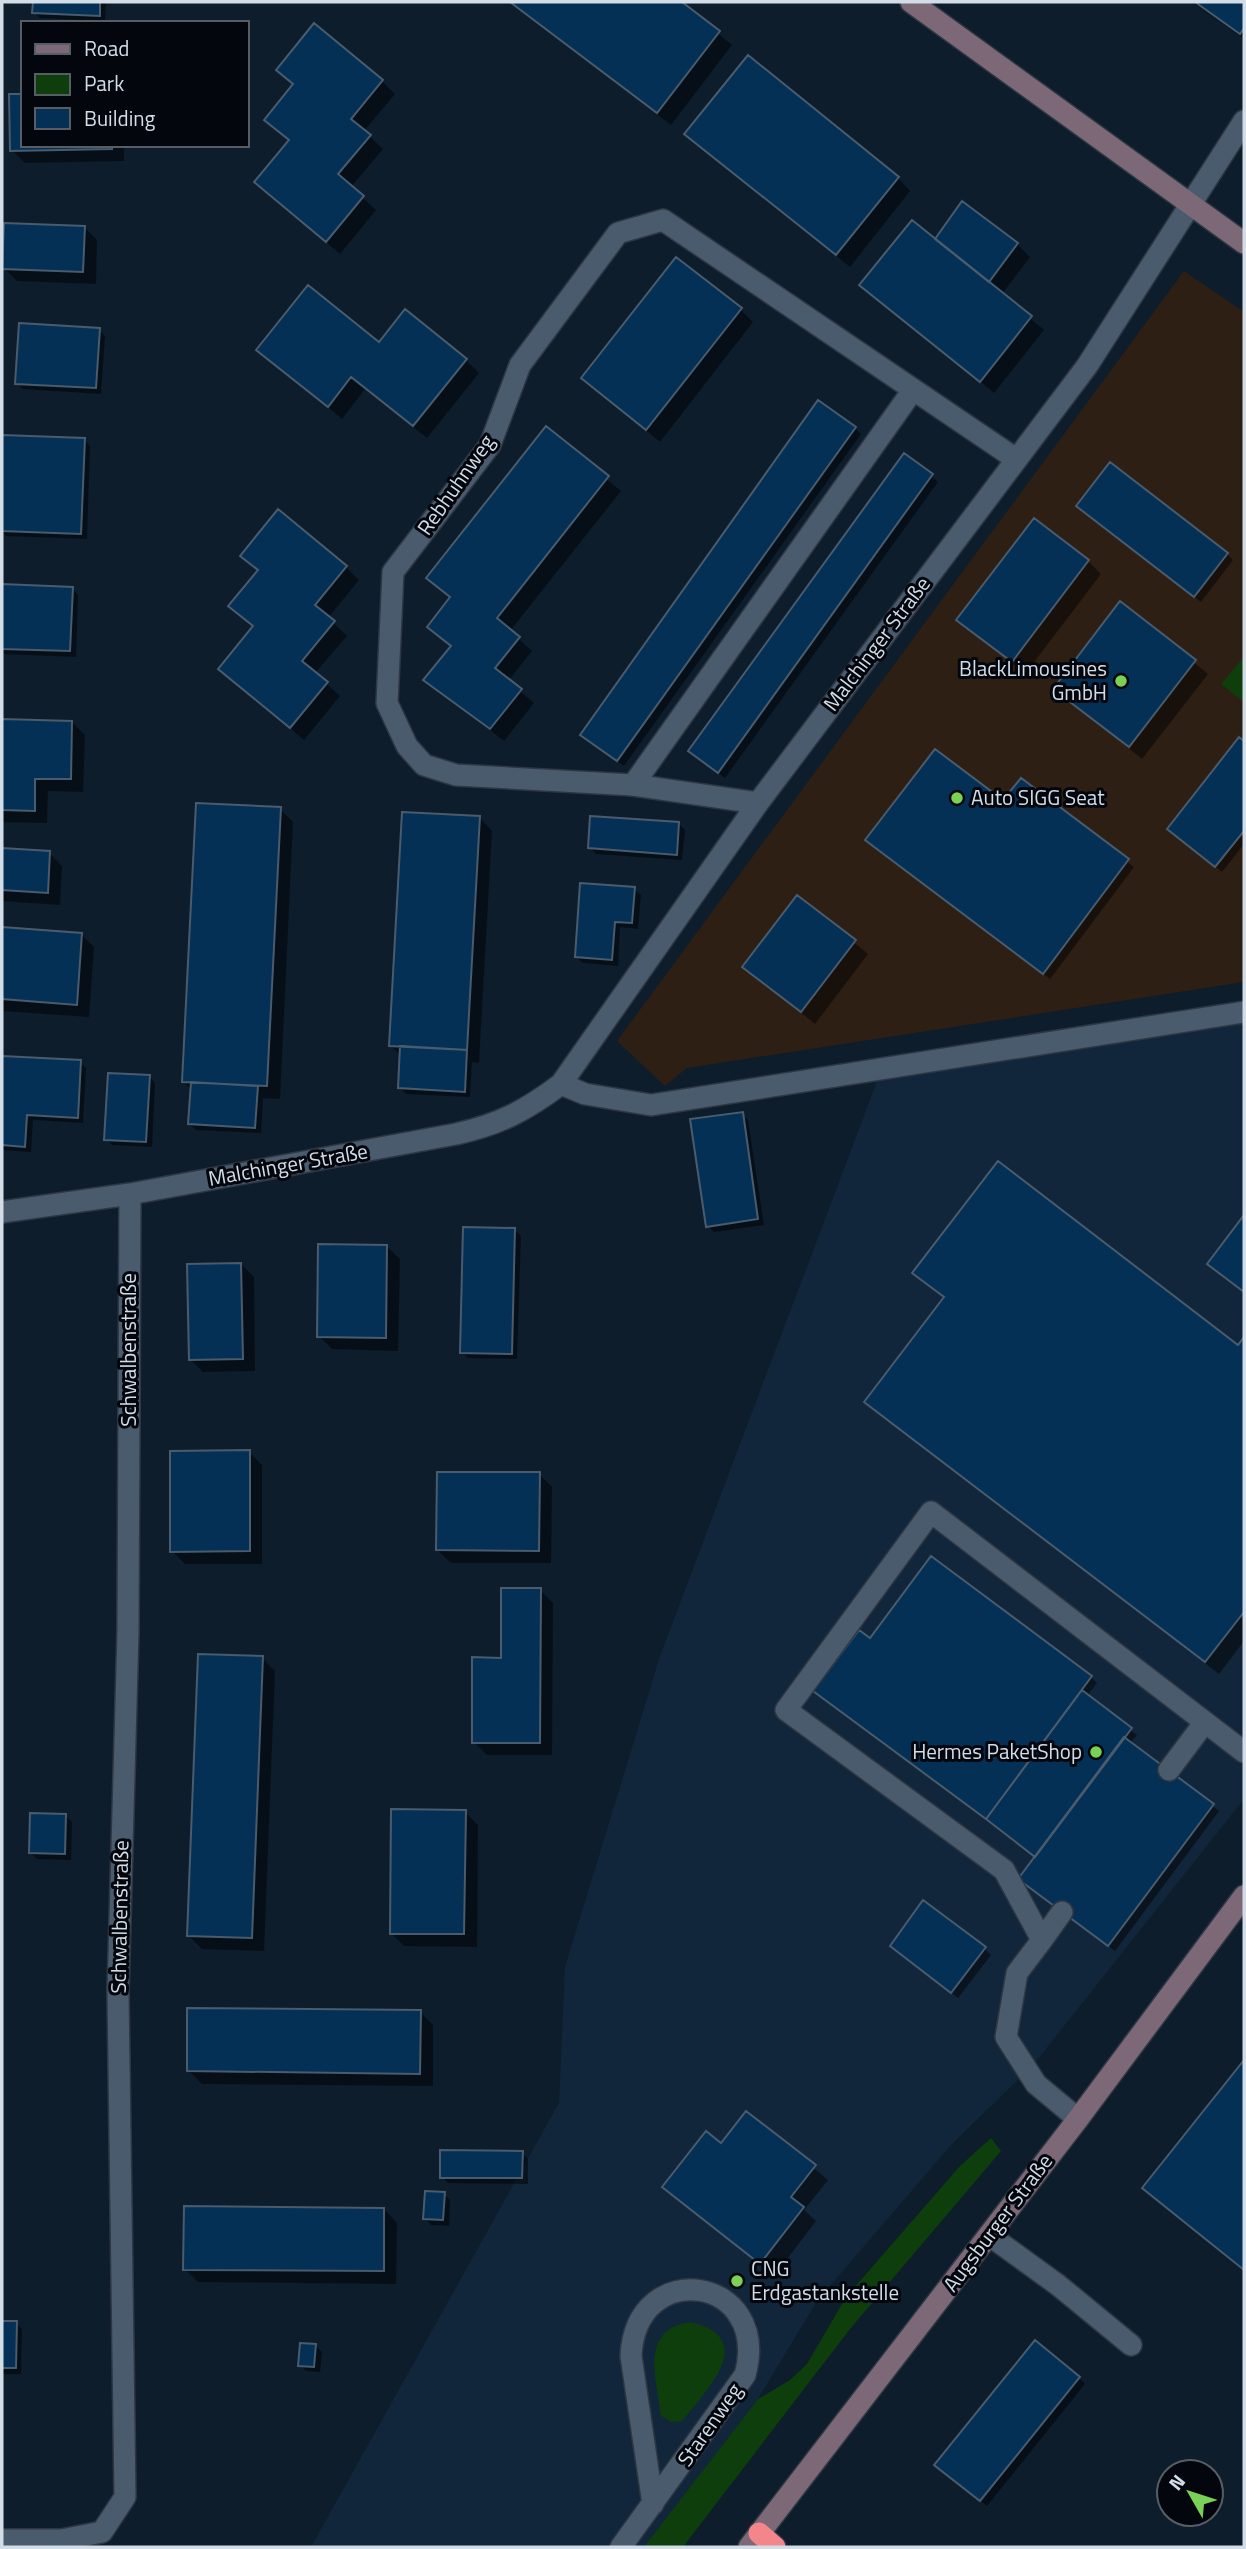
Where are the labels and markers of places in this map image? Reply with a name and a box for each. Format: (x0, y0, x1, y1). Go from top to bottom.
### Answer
place label: BlackLimousines GmbH (959, 652, 1107, 708)
marker: BlackLimousines GmbH (1113, 673, 1129, 689)
place label: Auto SIGG Seat (971, 781, 1105, 813)
marker: Auto SIGG Seat (949, 790, 965, 806)
place label: Hermes PaketShop (912, 1735, 1082, 1767)
marker: Hermes PaketShop (1088, 1744, 1104, 1760)
place label: CNG Erdgastankstelle (751, 2252, 899, 2308)
marker: CNG Erdgastankstelle (729, 2273, 745, 2289)

